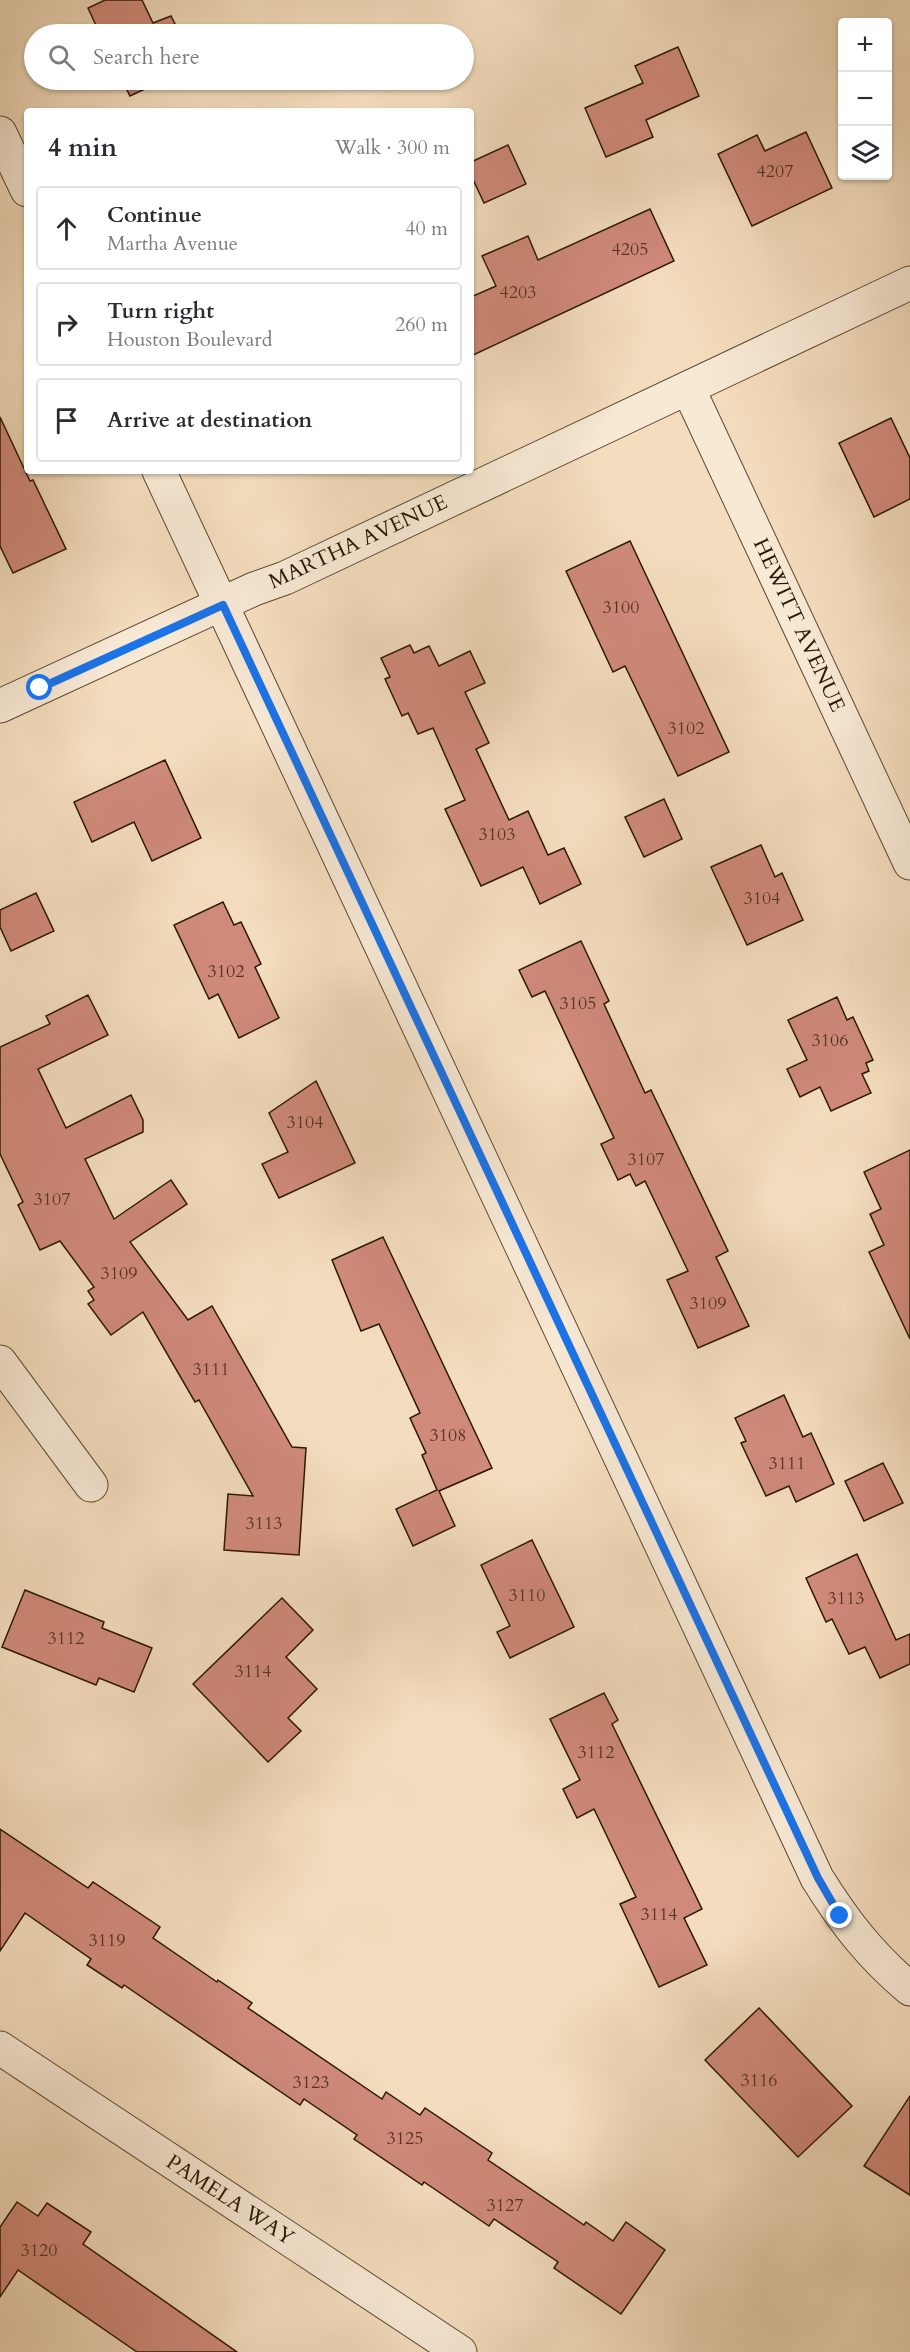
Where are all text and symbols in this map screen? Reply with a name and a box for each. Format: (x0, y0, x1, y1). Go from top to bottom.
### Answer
map controls (838, 18, 892, 180)
button: + (838, 18, 892, 72)
search box (24, 24, 474, 90)
icon: search (45, 41, 78, 74)
text: Search here (93, 42, 200, 72)
button: − (838, 72, 892, 126)
button: layers (838, 126, 892, 180)
text: 4 min (48, 130, 117, 165)
text: Walk · 300 m (335, 134, 450, 161)
house number: 4207 (757, 159, 793, 184)
text: Continue (107, 200, 202, 230)
icon: ahead (50, 212, 83, 245)
text: 40 m (405, 215, 448, 242)
text: Martha Avenue (107, 230, 238, 257)
house number: 4205 (612, 237, 648, 262)
house number: 4203 (500, 280, 536, 305)
text: Turn right (107, 296, 214, 326)
icon: right (50, 308, 83, 341)
text: 260 m (395, 311, 448, 338)
text: Houston Boulevard (107, 326, 272, 353)
icon: arrive (50, 404, 83, 437)
text: Arrive at destination (107, 405, 312, 435)
street label: MARTHA AVENUE (264, 488, 452, 596)
street label: HEWITT AVENUE (746, 533, 852, 717)
house number: 3100 (603, 595, 639, 620)
route start (26, 674, 52, 700)
house number: 3102 (668, 716, 704, 741)
house number: 3103 (479, 822, 515, 847)
house number: 3104 (744, 886, 780, 911)
house number: 3102 (208, 959, 244, 984)
house number: 3105 (560, 991, 596, 1016)
house number: 3106 (812, 1028, 848, 1053)
house number: 3104 (287, 1110, 323, 1135)
house number: 3107 (628, 1147, 664, 1172)
house number: 3107 (34, 1187, 70, 1212)
house number: 3109 (101, 1261, 137, 1286)
house number: 3109 (690, 1291, 726, 1316)
house number: 3111 (193, 1357, 229, 1382)
house number: 3108 (430, 1423, 466, 1448)
house number: 3111 (769, 1451, 805, 1476)
house number: 3113 (246, 1511, 282, 1536)
house number: 3110 (509, 1583, 545, 1608)
house number: 3113 (828, 1586, 864, 1611)
house number: 3112 (48, 1626, 84, 1651)
house number: 3114 (235, 1659, 271, 1684)
house number: 3112 (578, 1740, 614, 1765)
house number: 3114 (641, 1902, 677, 1927)
route end (826, 1902, 852, 1928)
house number: 3119 (89, 1928, 125, 1953)
house number: 3116 (741, 2068, 777, 2093)
house number: 3123 (293, 2070, 329, 2095)
house number: 3125 (387, 2126, 423, 2151)
street label: PAMELA WAY (160, 2148, 300, 2252)
house number: 3127 (487, 2193, 523, 2218)
house number: 3120 (21, 2238, 57, 2263)

